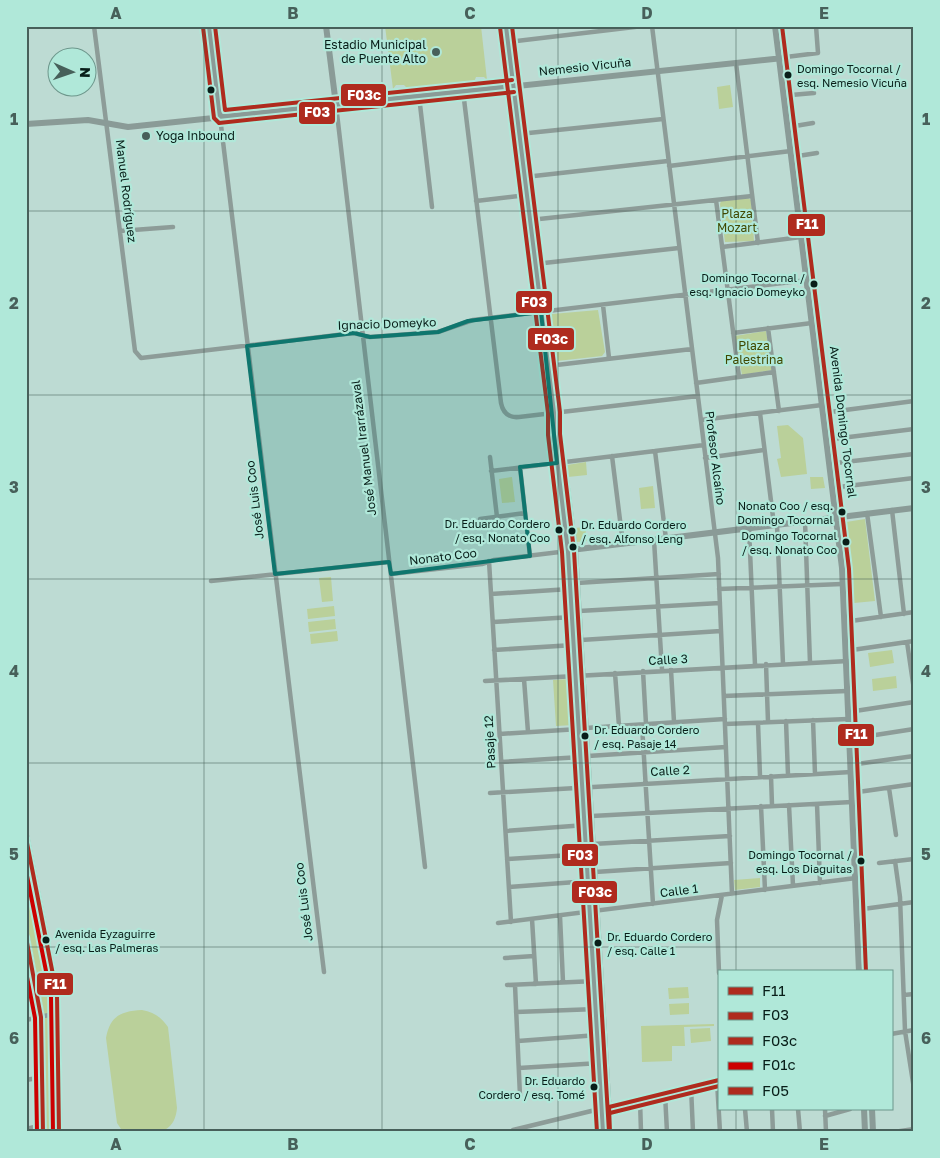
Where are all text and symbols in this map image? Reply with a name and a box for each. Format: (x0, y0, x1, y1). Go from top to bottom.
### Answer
text: A (110, 3, 122, 23)
text: B (287, 3, 299, 23)
text: C (464, 3, 476, 23)
text: D (641, 3, 653, 23)
text: E (819, 3, 829, 23)
place label: Estadio Municipal de Puente Alto (324, 37, 426, 66)
marker: Estadio Municipal de Puente Alto (430, 46, 442, 58)
north arrow (48, 48, 98, 98)
street label: Nemesio Vicuña (538, 54, 632, 79)
place label: Domingo Tocornal / esq. Nemesio Vicuña (797, 62, 907, 89)
text: N (77, 67, 94, 78)
marker: Domingo Tocornal / esq. Nemesio Vicuña (783, 70, 793, 80)
line badge: F03c (340, 83, 387, 107)
unlabelled marker (206, 85, 216, 95)
text: F03c (347, 86, 381, 103)
line badge: F03 (298, 101, 336, 125)
text: F03 (304, 103, 330, 120)
text: 1 (10, 109, 18, 129)
text: 1 (922, 109, 930, 129)
place label: Yoga Inbound (156, 128, 235, 143)
marker: Yoga Inbound (140, 130, 152, 142)
street label: Manuel Rodríguez (113, 139, 140, 243)
park label: Plaza Mozart (717, 206, 757, 235)
line badge: F11 (787, 213, 826, 237)
text: F11 (796, 215, 818, 232)
place label: Domingo Tocornal / esq. Ignacio Domeyko (690, 271, 805, 298)
marker: Domingo Tocornal / esq. Ignacio Domeyko (809, 279, 819, 289)
line badge: F03 (515, 290, 553, 314)
text: 2 (9, 293, 19, 313)
text: F03 (521, 293, 547, 310)
text: 2 (921, 293, 931, 313)
street label: Ignacio Domeyko (337, 314, 437, 333)
line badge: F03c (527, 327, 575, 351)
text: F03c (534, 330, 568, 347)
park label: Plaza Palestrina (725, 338, 783, 367)
street label: Avenida Domingo Tocornal (827, 345, 860, 499)
street label: José Manuel Irarrázaval (348, 379, 379, 517)
street label: Profesor Alcaíno (702, 410, 729, 506)
street label: José Luis Coo (242, 460, 267, 540)
text: 3 (9, 477, 19, 497)
text: 3 (921, 477, 931, 497)
place label: Nonato Coo / esq. Domingo Tocornal (737, 499, 833, 526)
marker: Nonato Coo / esq. Domingo Tocornal (837, 507, 847, 517)
place label: Dr. Eduardo Cordero / esq. Nonato Coo (445, 517, 550, 544)
place label: Dr. Eduardo Cordero / esq. Alfonso Leng (581, 518, 687, 545)
marker: Dr. Eduardo Cordero / esq. Nonato Coo (554, 525, 564, 535)
marker: Dr. Eduardo Cordero / esq. Alfonso Leng (567, 526, 577, 536)
place label: Domingo Tocornal / esq. Nonato Coo (741, 529, 837, 556)
marker: Domingo Tocornal / esq. Nonato Coo (841, 537, 851, 547)
unlabelled marker (568, 542, 578, 552)
street label: Nonato Coo (408, 545, 478, 568)
street label: Calle 3 (648, 651, 688, 668)
text: 4 (9, 661, 19, 681)
text: 4 (921, 661, 931, 681)
street label: Pasaje 12 (481, 715, 498, 769)
place label: Dr. Eduardo Cordero / esq. Pasaje 14 (594, 723, 700, 750)
line badge: F11 (837, 723, 875, 747)
text: F11 (845, 725, 867, 742)
marker: Dr. Eduardo Cordero / esq. Pasaje 14 (580, 731, 590, 741)
street label: Calle 2 (650, 762, 690, 779)
line badge: F03 (561, 843, 599, 867)
text: 5 (9, 844, 19, 864)
text: 5 (921, 844, 931, 864)
text: F03 (567, 846, 593, 863)
place label: Domingo Tocornal / esq. Los Diaguitas (748, 848, 852, 875)
marker: Domingo Tocornal / esq. Los Diaguitas (856, 856, 866, 866)
street label: José Luis Coo (291, 862, 316, 942)
line badge: F03c (571, 880, 618, 904)
street label: Calle 1 (659, 881, 699, 900)
text: F03c (578, 883, 612, 900)
place label: Avenida Eyzaguirre / esq. Las Palmeras (55, 927, 159, 954)
place label: Dr. Eduardo Cordero / esq. Calle 1 (607, 930, 713, 957)
marker: Avenida Eyzaguirre / esq. Las Palmeras (41, 935, 51, 945)
marker: Dr. Eduardo Cordero / esq. Calle 1 (593, 938, 603, 948)
legend (718, 970, 892, 1110)
line badge: F11 (36, 972, 74, 996)
text: F11 (44, 975, 66, 992)
text: F11 (762, 981, 785, 999)
text: F03 (762, 1005, 789, 1023)
text: 6 (9, 1028, 19, 1048)
text: 6 (921, 1028, 931, 1048)
text: F03c (762, 1031, 797, 1049)
text: F01c (762, 1055, 796, 1073)
place label: Dr. Eduardo Cordero / esq. Tomé (478, 1074, 585, 1101)
text: F05 (762, 1081, 789, 1099)
marker: Dr. Eduardo Cordero / esq. Tomé (589, 1082, 599, 1092)
text: A (110, 1134, 122, 1154)
text: B (287, 1134, 299, 1154)
text: C (464, 1134, 476, 1154)
text: D (641, 1134, 653, 1154)
text: E (819, 1134, 829, 1154)

